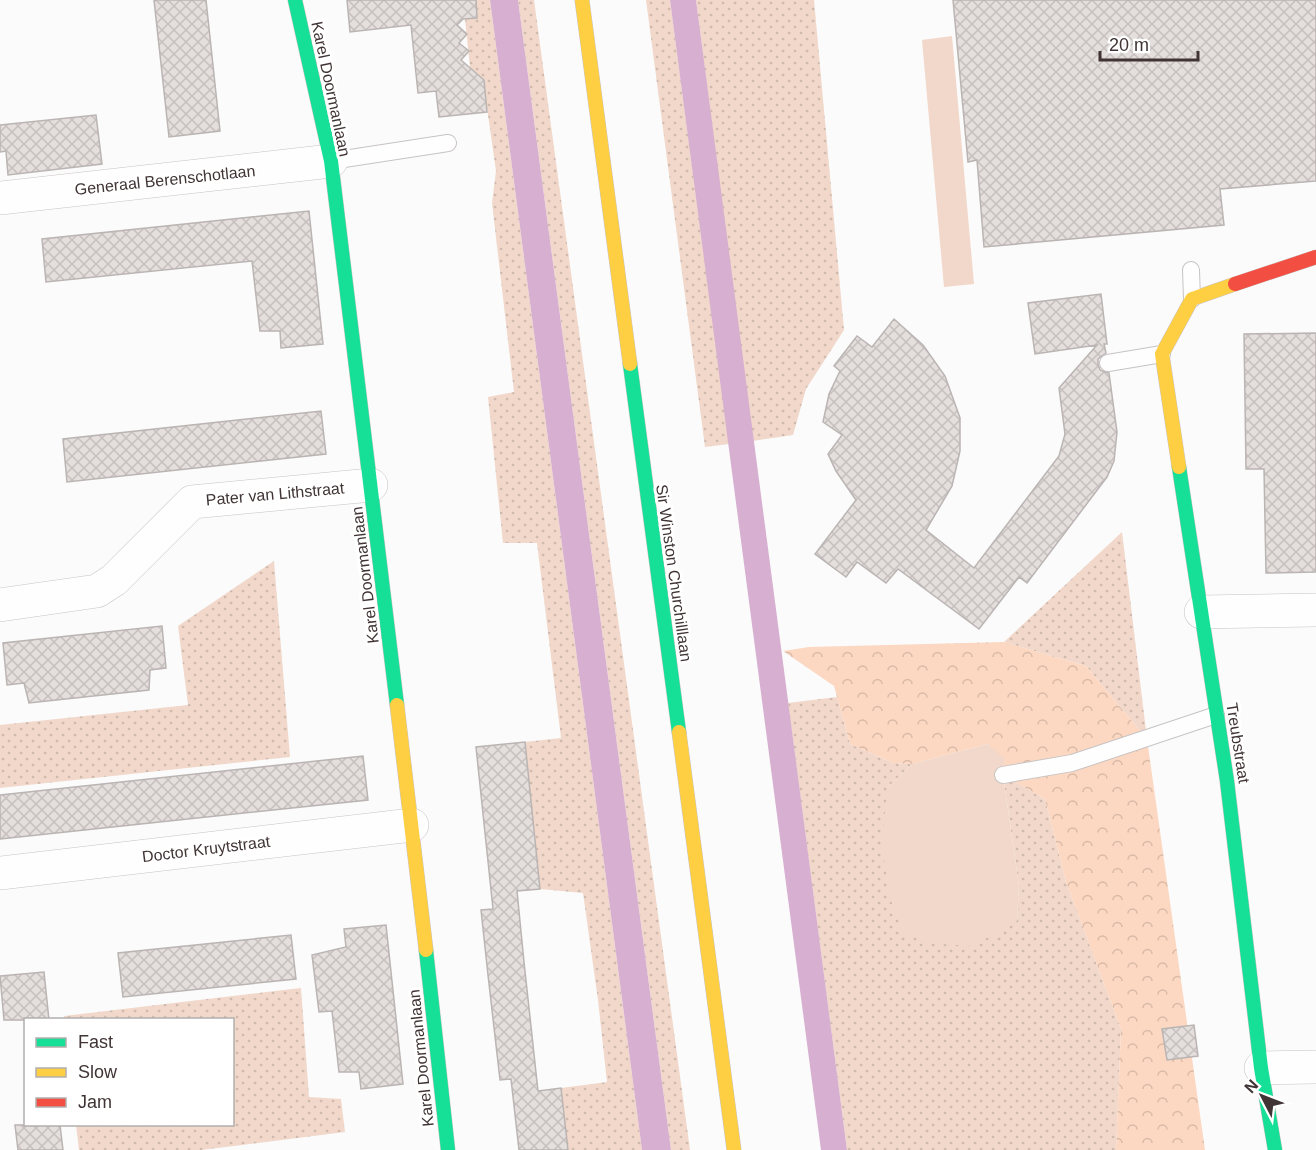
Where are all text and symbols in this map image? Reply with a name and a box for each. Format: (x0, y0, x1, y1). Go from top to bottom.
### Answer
street label: Karel Doormanlaan (308, 20, 354, 158)
scale bar (1100, 24, 1198, 62)
text: 20 m (1109, 35, 1149, 55)
street label: Generaal Berenschotlaan (74, 162, 256, 198)
street label: Pater van Lithstraat (205, 479, 345, 509)
street label: Sir Winston Churchilllaan (653, 483, 695, 663)
street label: Karel Doormanlaan (348, 506, 382, 644)
street label: Treubstraat (1223, 702, 1253, 785)
street label: Doctor Kruytstraat (141, 833, 272, 865)
street label: Karel Doormanlaan (405, 989, 437, 1127)
legend (24, 1018, 234, 1126)
text: Fast (78, 1032, 113, 1052)
text: Slow (78, 1062, 118, 1082)
north arrow (1232, 1066, 1292, 1126)
text: N (1241, 1076, 1261, 1096)
text: Jam (78, 1092, 112, 1112)

